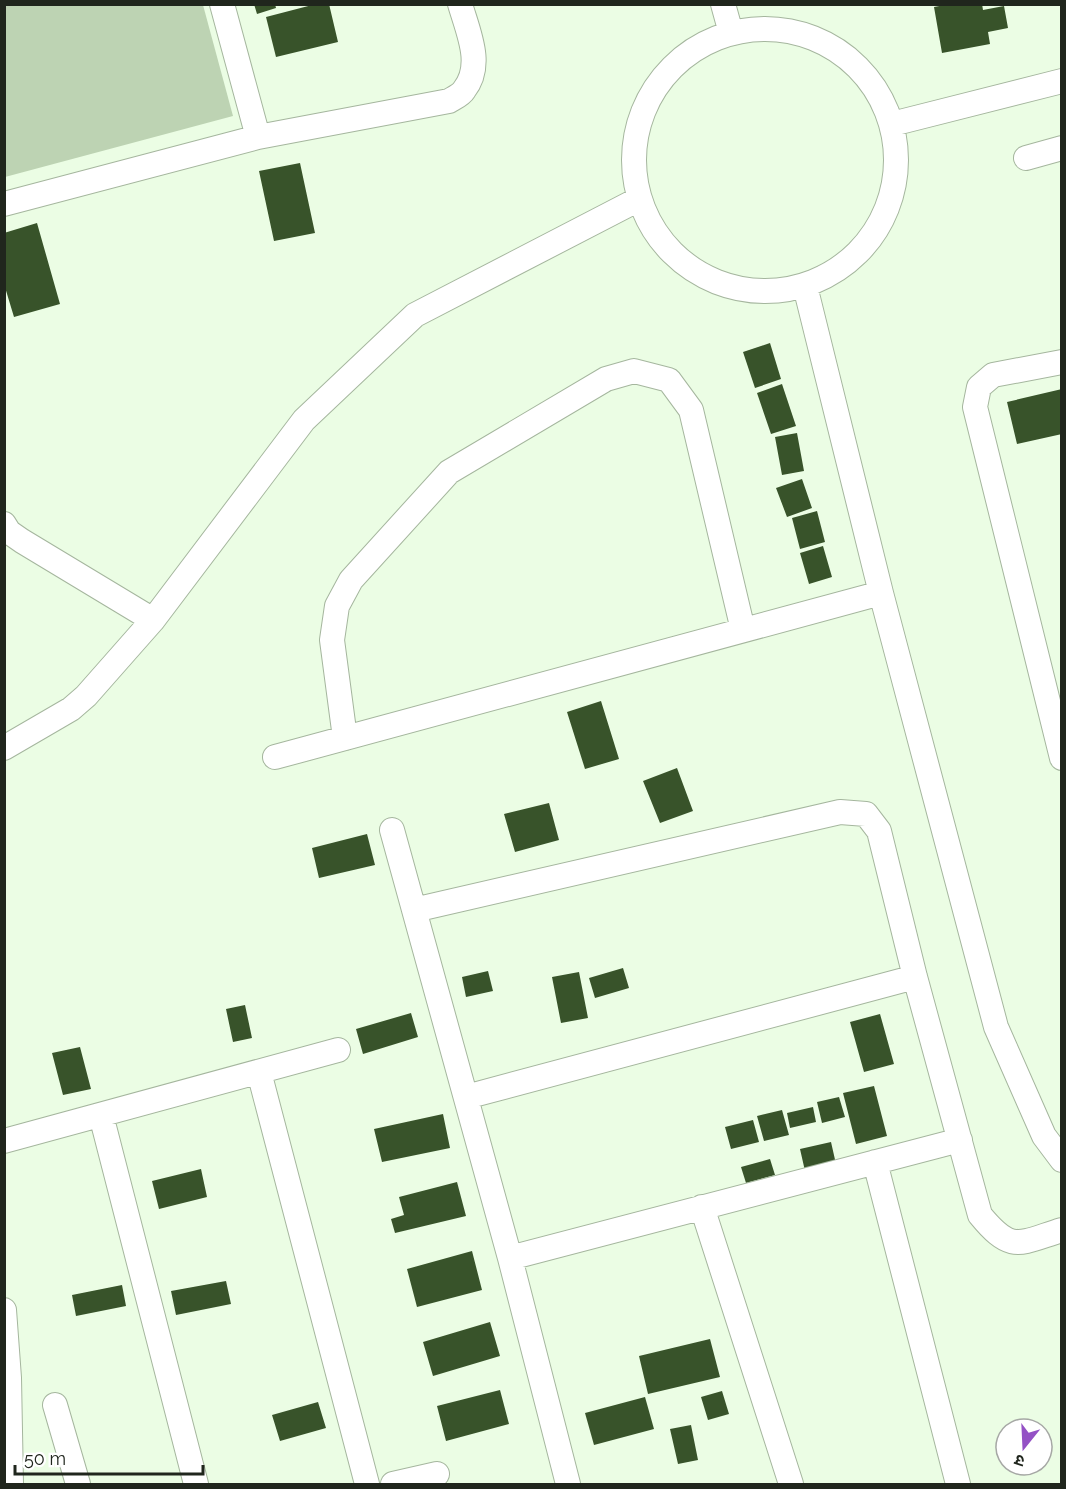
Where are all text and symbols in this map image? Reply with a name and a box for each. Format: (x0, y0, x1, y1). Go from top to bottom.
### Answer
north arrow (994, 1417, 1054, 1477)
scale bar (15, 1438, 202, 1476)
text: 50 m (24, 1448, 66, 1469)
text: उ (1012, 1450, 1027, 1471)

